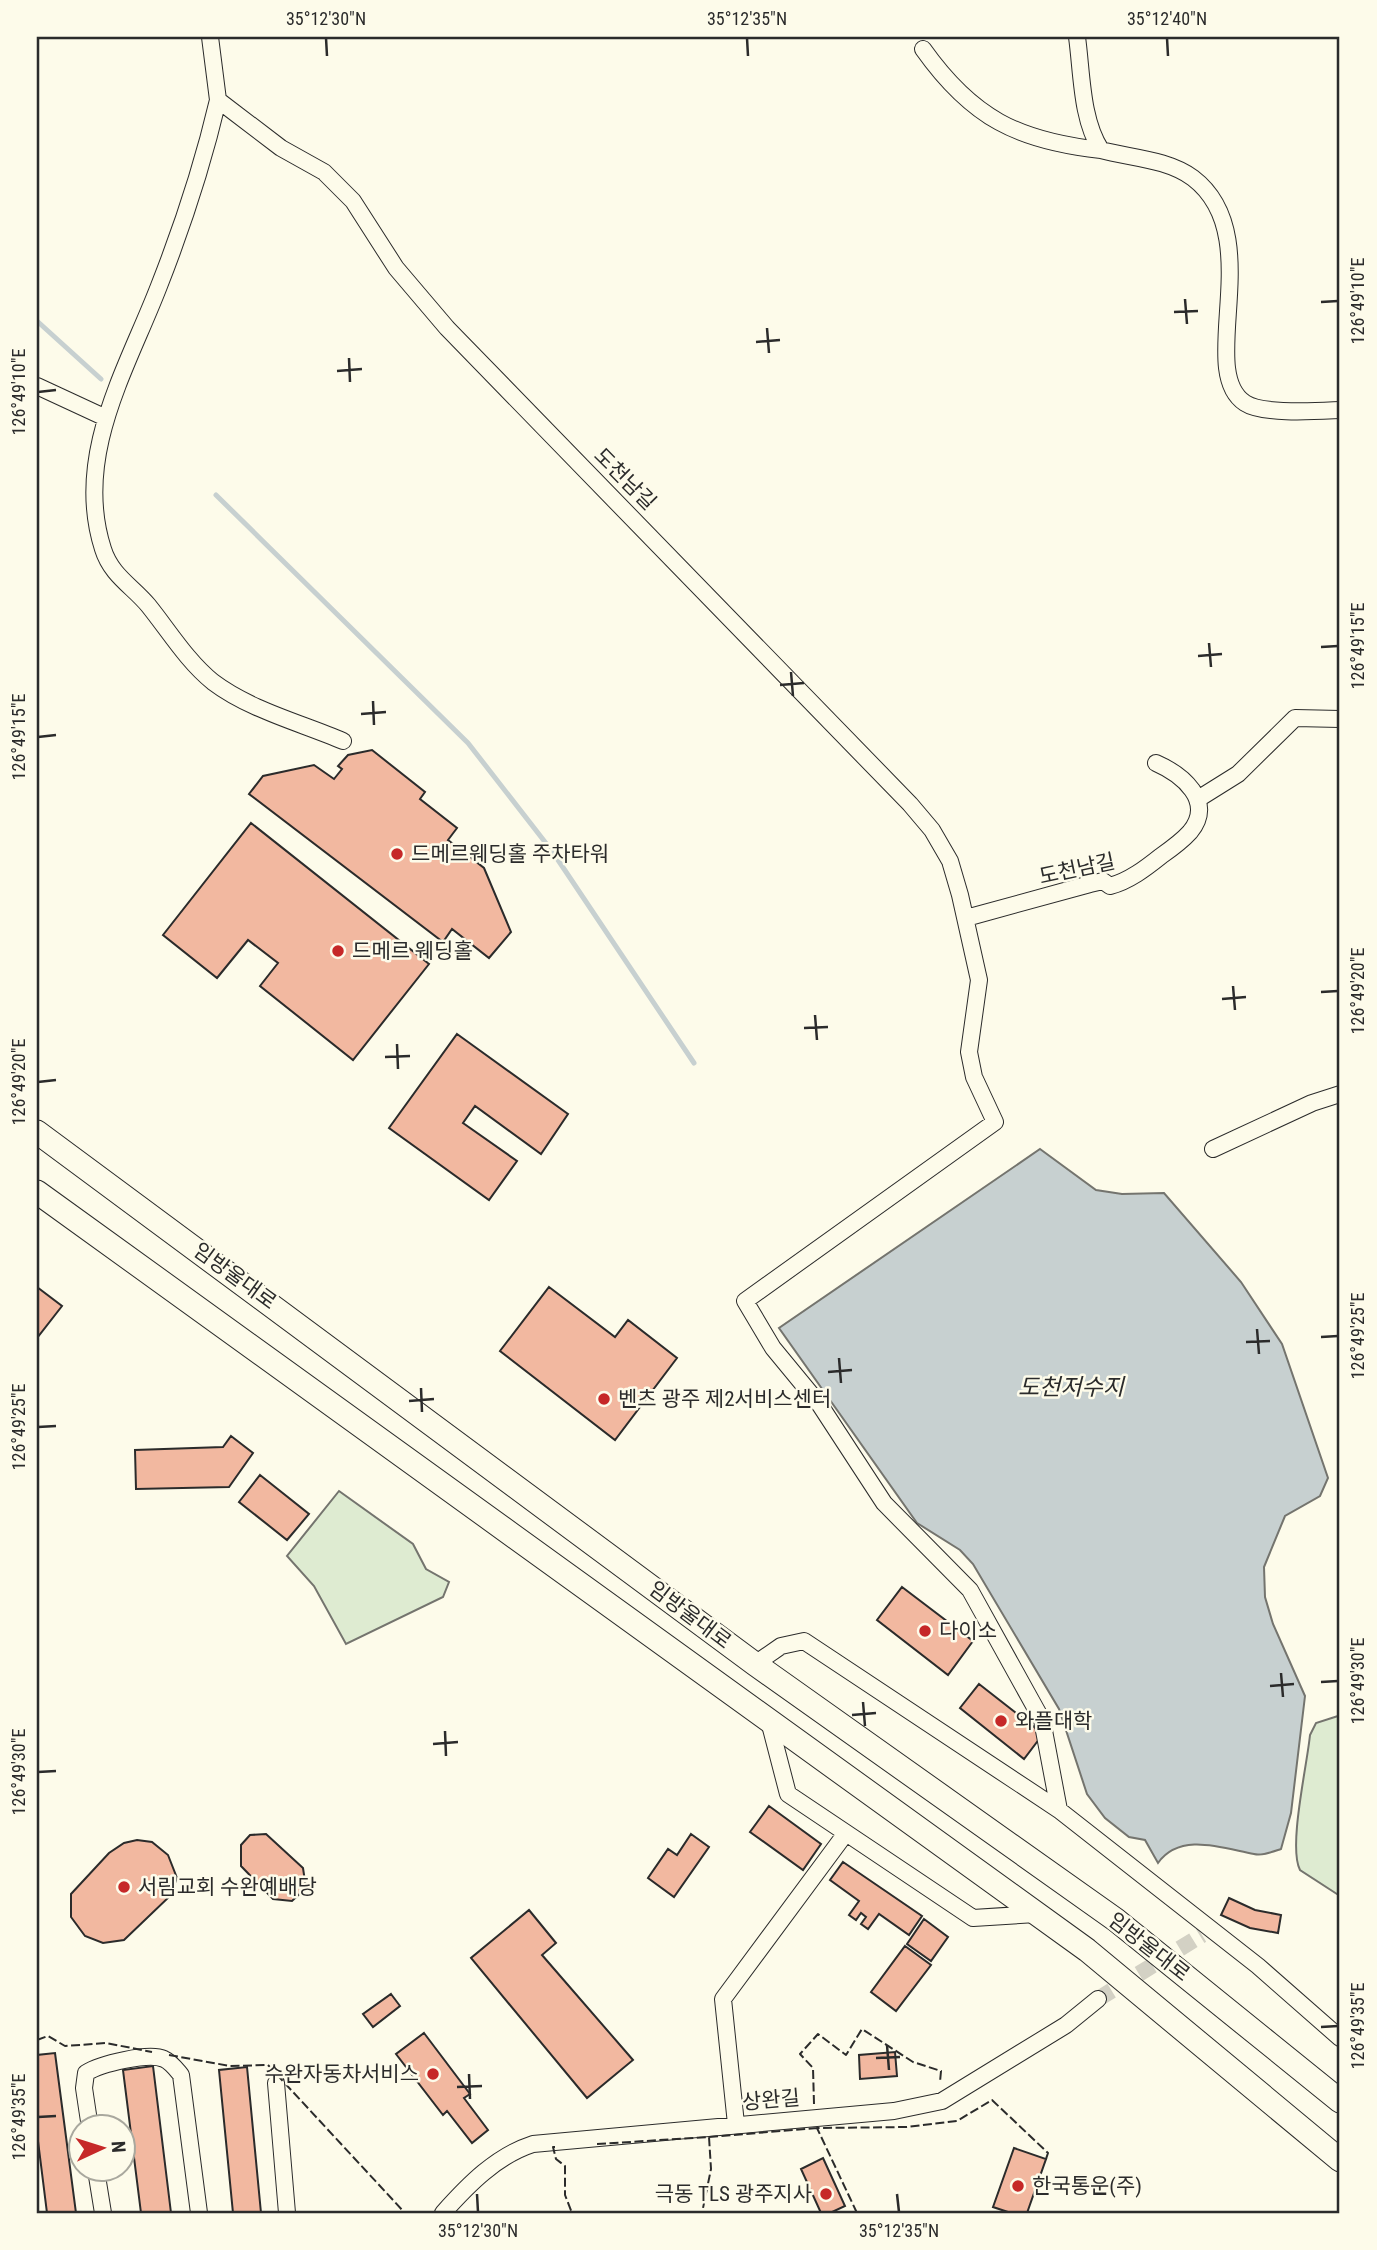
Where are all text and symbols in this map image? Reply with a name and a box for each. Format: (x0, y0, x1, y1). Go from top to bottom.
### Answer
text: 35°12'30"N (286, 8, 366, 29)
text: 35°12'35"N (707, 8, 787, 29)
text: 35°12'40"N (1127, 8, 1207, 29)
text: 126°49'10"E (1347, 258, 1368, 344)
text: 126°49'10"E (8, 349, 29, 435)
street label: 도천남길 (589, 443, 661, 515)
text: 126°49'15"E (1347, 603, 1368, 689)
text: 126°49'15"E (8, 694, 29, 780)
place label: 드메르웨딩홀 주차타워 (411, 842, 609, 866)
marker: 드메르웨딩홀 주차타워 (389, 846, 405, 862)
street label: 도천남길 (1037, 849, 1117, 889)
place label: 드메르 웨딩홀 (352, 939, 473, 963)
marker: 드메르 웨딩홀 (330, 943, 346, 959)
text: 126°49'20"E (1347, 948, 1368, 1034)
text: 126°49'20"E (8, 1039, 29, 1125)
street label: 임방울대로 (189, 1238, 281, 1314)
text: 126°49'25"E (1347, 1293, 1368, 1379)
water label: 도천저수지 (1018, 1374, 1126, 1401)
text: 126°49'25"E (8, 1384, 29, 1470)
place label: 벤츠 광주 제2서비스센터 (618, 1387, 831, 1411)
marker: 벤츠 광주 제2서비스센터 (596, 1391, 612, 1407)
street label: 임방울대로 (644, 1576, 736, 1654)
place label: 다이소 (939, 1619, 997, 1643)
marker: 다이소 (917, 1623, 933, 1639)
text: 126°49'30"E (1347, 1638, 1368, 1724)
place label: 와플대학 (1015, 1709, 1092, 1733)
marker: 와플대학 (993, 1713, 1009, 1729)
text: 126°49'30"E (8, 1729, 29, 1815)
place label: 서림교회 수완예배당 (138, 1875, 317, 1899)
marker: 서림교회 수완예배당 (116, 1879, 132, 1895)
street label: 임방울대로 (1104, 1908, 1194, 1986)
text: 126°49'35"E (1347, 1983, 1368, 2069)
place label: 수완자동차서비스 (264, 2062, 419, 2086)
marker: 수완자동차서비스 (425, 2066, 441, 2082)
text: 126°49'35"E (8, 2074, 29, 2160)
street label: 상완길 (741, 2086, 801, 2114)
north arrow (66, 2114, 136, 2184)
text: N (107, 2140, 130, 2153)
place label: 한국통운(주) (1032, 2174, 1142, 2198)
marker: 한국통운(주) (1010, 2178, 1026, 2194)
place label: 극동 TLS 광주지사 (655, 2182, 812, 2206)
marker: 극동 TLS 광주지사 (818, 2186, 834, 2202)
text: 35°12'30"N (438, 2220, 518, 2241)
text: 35°12'35"N (859, 2220, 939, 2241)

